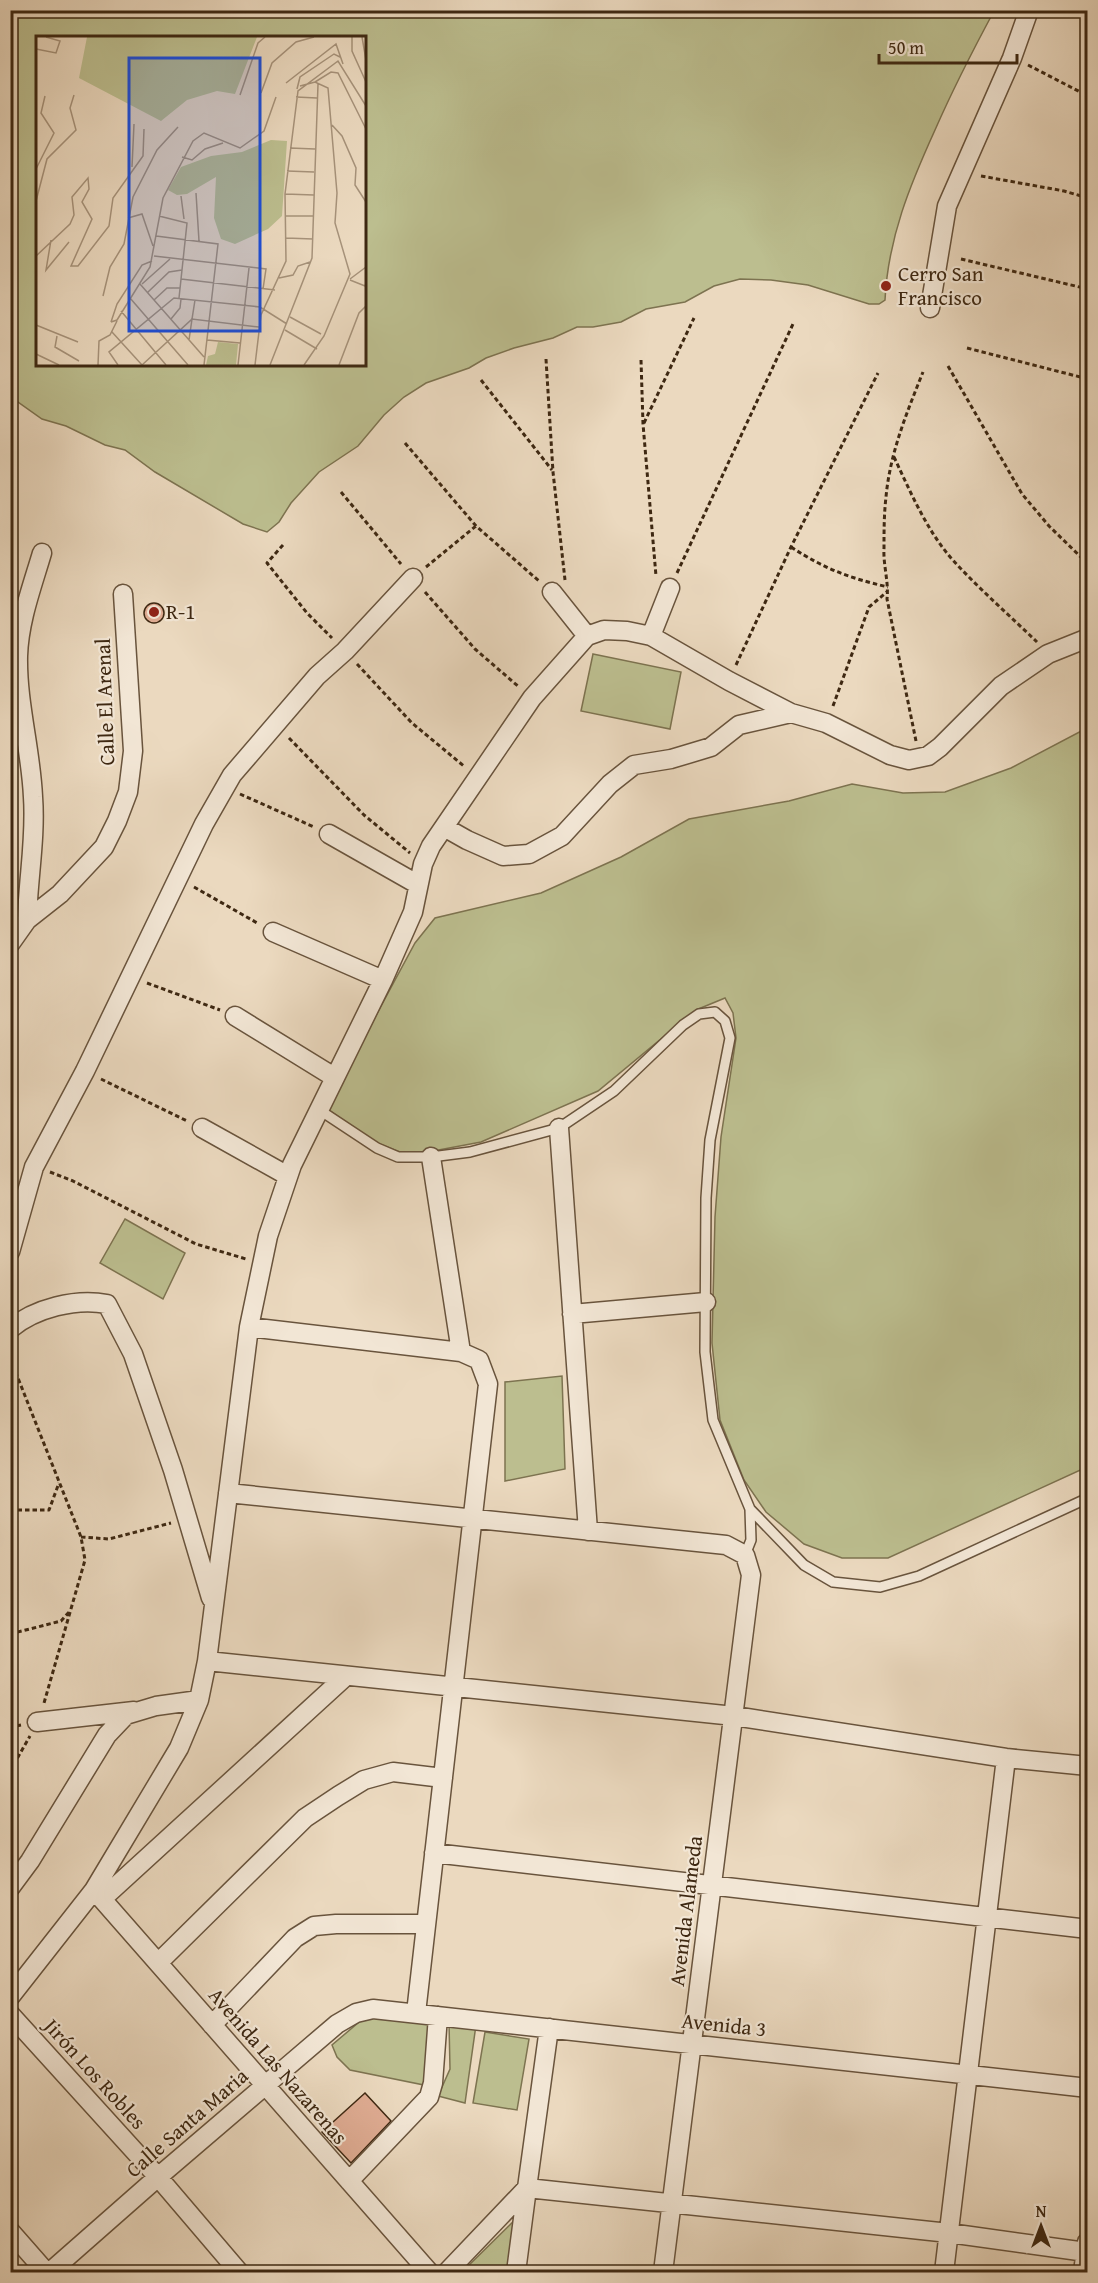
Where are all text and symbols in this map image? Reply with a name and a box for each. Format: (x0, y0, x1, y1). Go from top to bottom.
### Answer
scale bar (879, 27, 1017, 65)
text: 50 m (888, 34, 924, 61)
inset map (36, 36, 366, 366)
place label: Cerro San Francisco (898, 258, 984, 313)
marker: Cerro San Francisco (879, 279, 893, 293)
place label: R-1 (166, 596, 195, 627)
marker: R-1 (147, 605, 161, 619)
street label: Calle El Arenal (87, 638, 122, 766)
street label: Avenida Alameda (661, 1834, 710, 1988)
street label: Avenida Las Nazarenas (201, 1980, 355, 2151)
street label: Avenida 3 (680, 2005, 768, 2044)
street label: Jirón Los Robles (35, 2009, 154, 2136)
street label: Calle Santa Maria (119, 2061, 255, 2185)
north arrow (1011, 2196, 1071, 2256)
text: N (1036, 2199, 1047, 2223)

